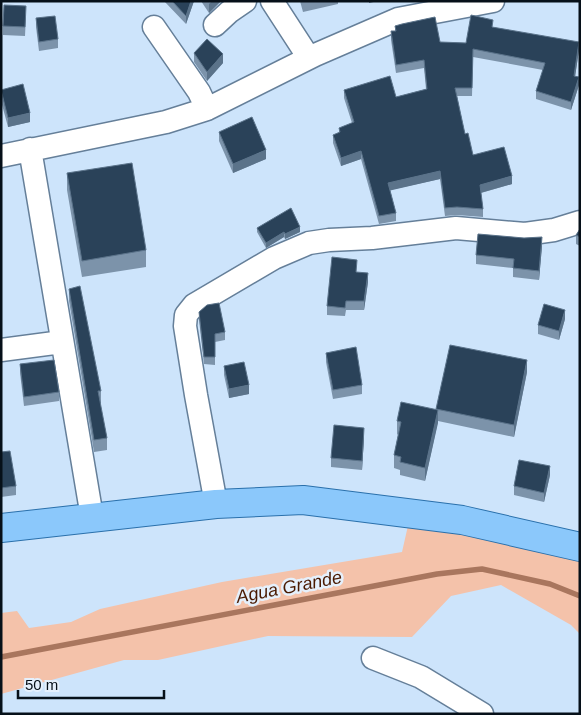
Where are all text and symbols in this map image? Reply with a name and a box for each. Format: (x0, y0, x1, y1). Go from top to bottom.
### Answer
water label: Agua Grande (234, 567, 343, 607)
scale bar (18, 668, 164, 700)
text: 50 m (25, 676, 58, 693)

